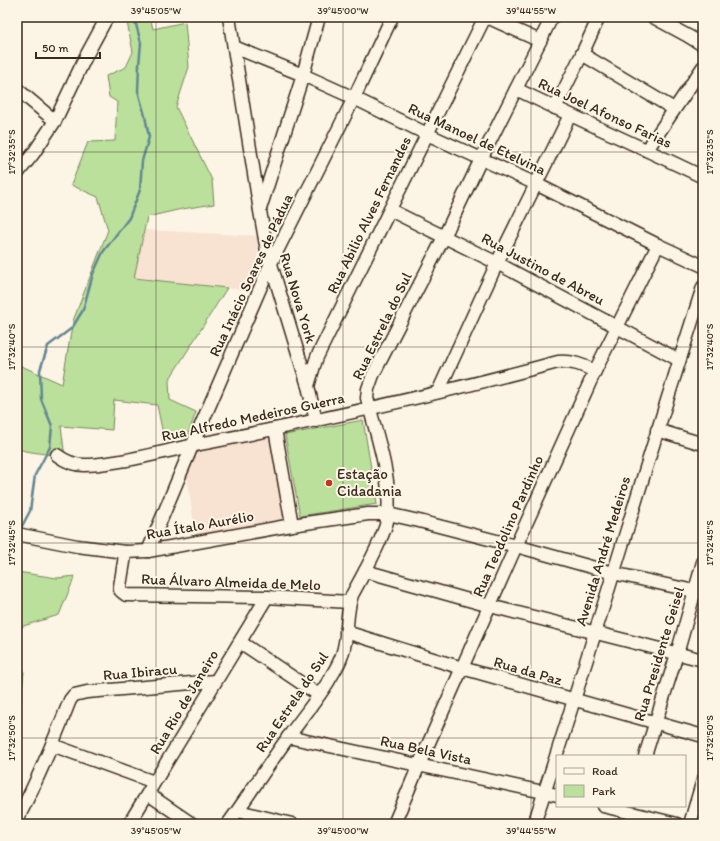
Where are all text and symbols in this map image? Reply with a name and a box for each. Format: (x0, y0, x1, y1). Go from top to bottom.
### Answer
text: 39°45'05"W (131, 4, 182, 17)
text: 39°45'00"W (317, 4, 369, 17)
text: 39°44'55"W (506, 4, 557, 17)
scale bar (36, 34, 100, 60)
text: 50 m (42, 41, 68, 55)
street label: Rua Joel Afonso Farias (535, 74, 675, 152)
street label: Rua Manoel de Etelvina (405, 99, 549, 179)
text: 17°32'35"S (5, 129, 18, 175)
text: 17°32'35"S (703, 129, 716, 175)
street label: Rua Abilio Alves Fernandes (323, 133, 415, 297)
street label: Rua Inácio Soares de Pádua (205, 191, 297, 359)
street label: Rua Justino de Abreu (478, 229, 608, 309)
street label: Rua Nova York (276, 251, 320, 346)
street label: Rua Estrela do Sul (348, 269, 416, 383)
text: 17°32'40"S (5, 323, 18, 370)
text: 17°32'40"S (703, 323, 716, 370)
street label: Rua Alfredo Medeiros Guerra (160, 389, 347, 445)
street label: Rua Teodolino Pardinho (469, 452, 547, 600)
place label: Estação Cidadania (337, 465, 402, 500)
street label: Avenida André Medeiros (572, 474, 634, 628)
marker: Estação Cidadania (324, 478, 334, 488)
street label: Rua Ítalo Aurélio (145, 507, 255, 543)
text: 17°32'45"S (5, 520, 18, 566)
text: 17°32'45"S (703, 520, 716, 566)
street label: Rua Álvaro Almeida de Melo (141, 570, 321, 594)
street label: Rua Presidente Geisel (630, 584, 688, 724)
street label: Rua Rio de Janeiro (146, 646, 222, 758)
street label: Rua Estrela do Sul (252, 648, 333, 756)
street label: Rua da Paz (492, 653, 564, 689)
street label: Rua Ibiracu (102, 660, 178, 684)
text: 17°32'50"S (5, 715, 18, 761)
text: 17°32'50"S (703, 715, 716, 761)
street label: Rua Bela Vista (379, 732, 474, 769)
legend (556, 755, 686, 807)
text: Road (592, 764, 618, 778)
text: Park (592, 784, 616, 798)
text: 39°45'05"W (131, 824, 182, 837)
text: 39°45'00"W (317, 824, 369, 837)
text: 39°44'55"W (506, 824, 557, 837)

